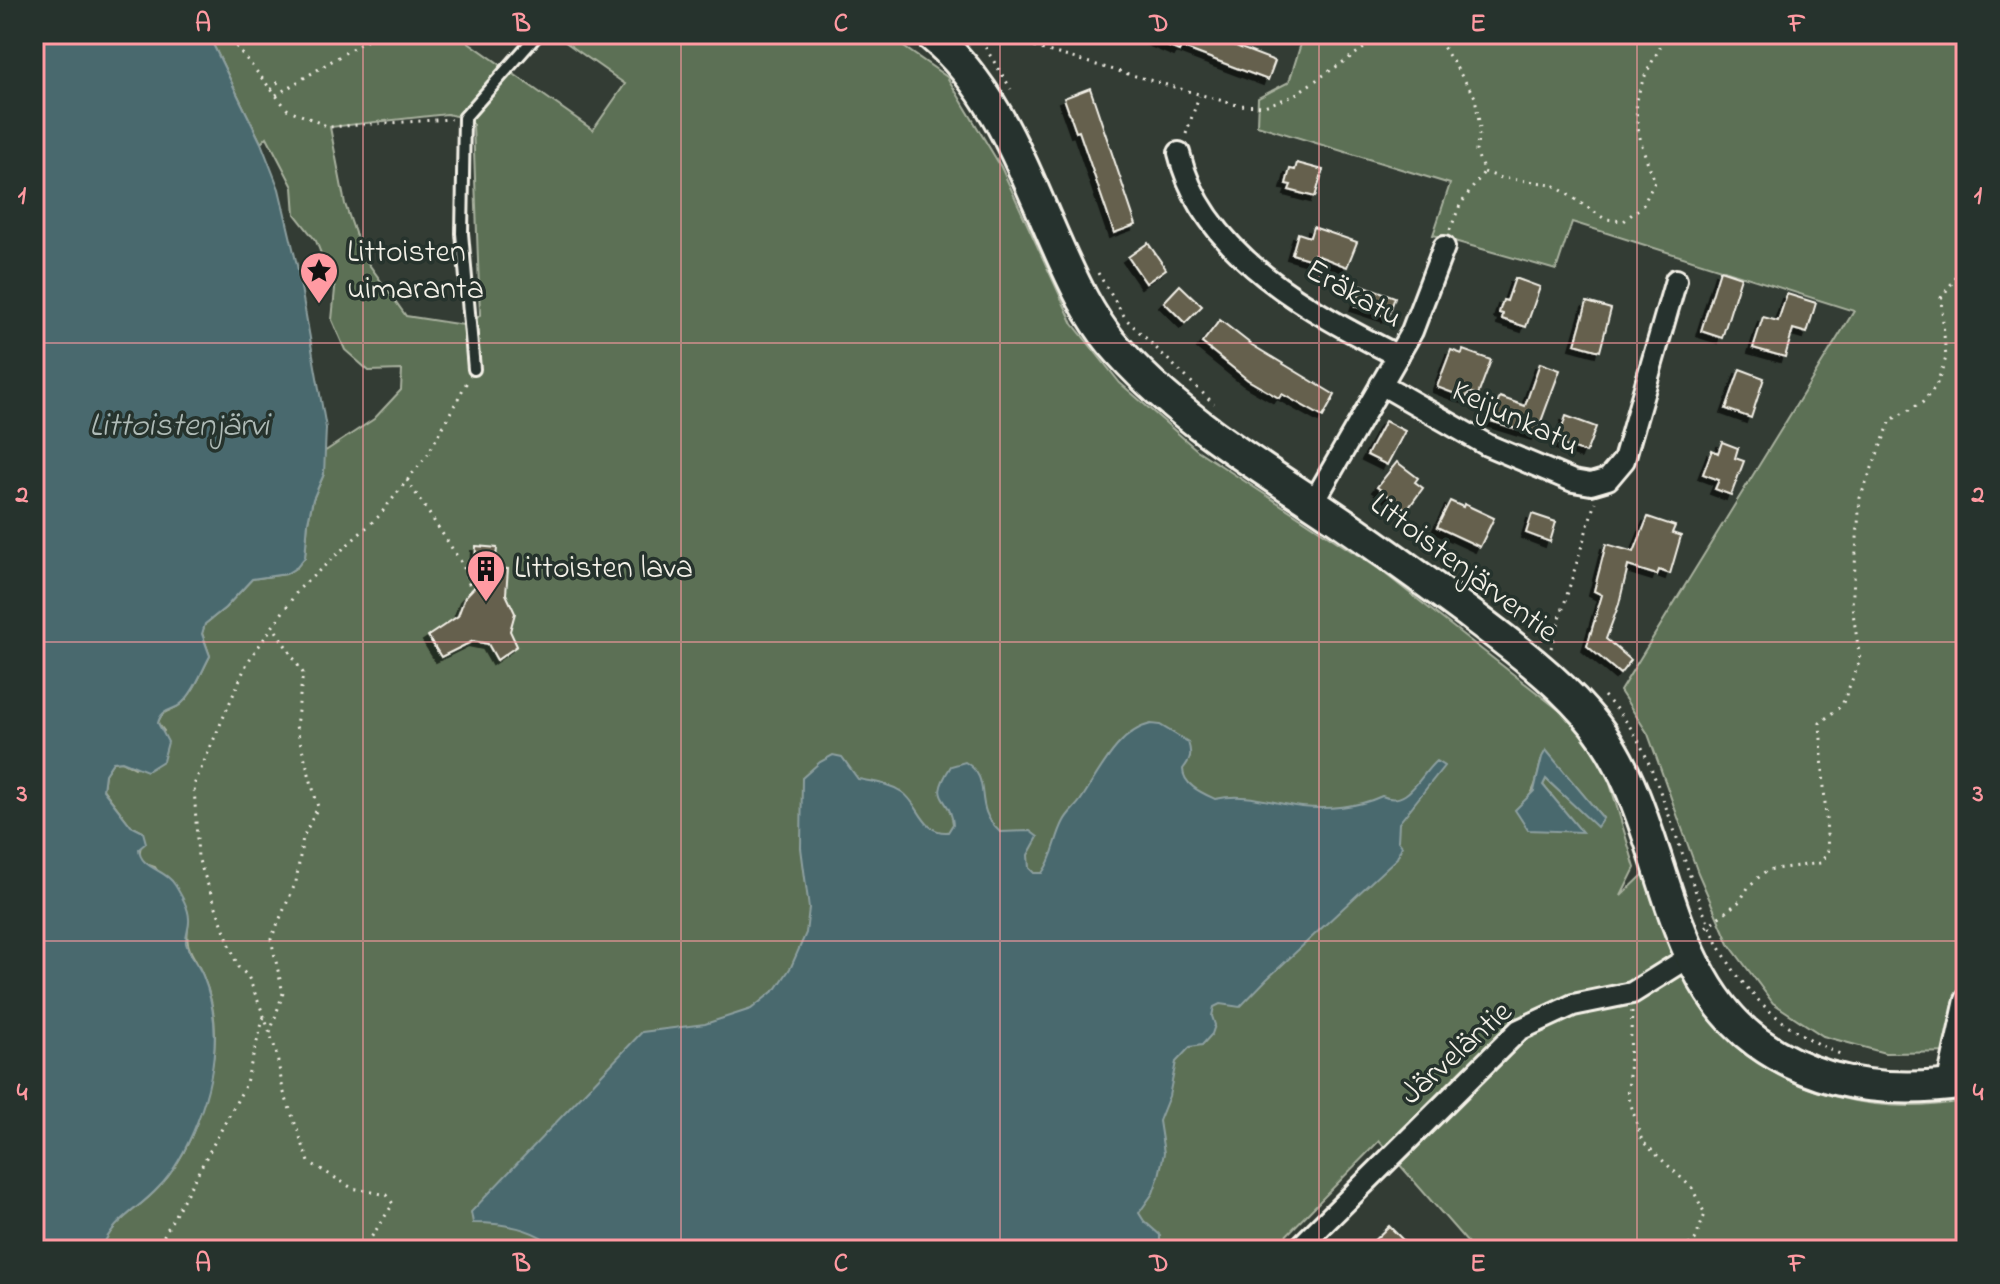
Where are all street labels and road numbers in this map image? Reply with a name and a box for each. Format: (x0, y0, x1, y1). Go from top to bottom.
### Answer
street label: Eräkatu (1295, 248, 1411, 342)
street label: Keijunkatu (1443, 369, 1587, 469)
street label: Littoistenjärventie (1359, 482, 1568, 656)
street label: Järveläntie (1390, 990, 1524, 1117)

